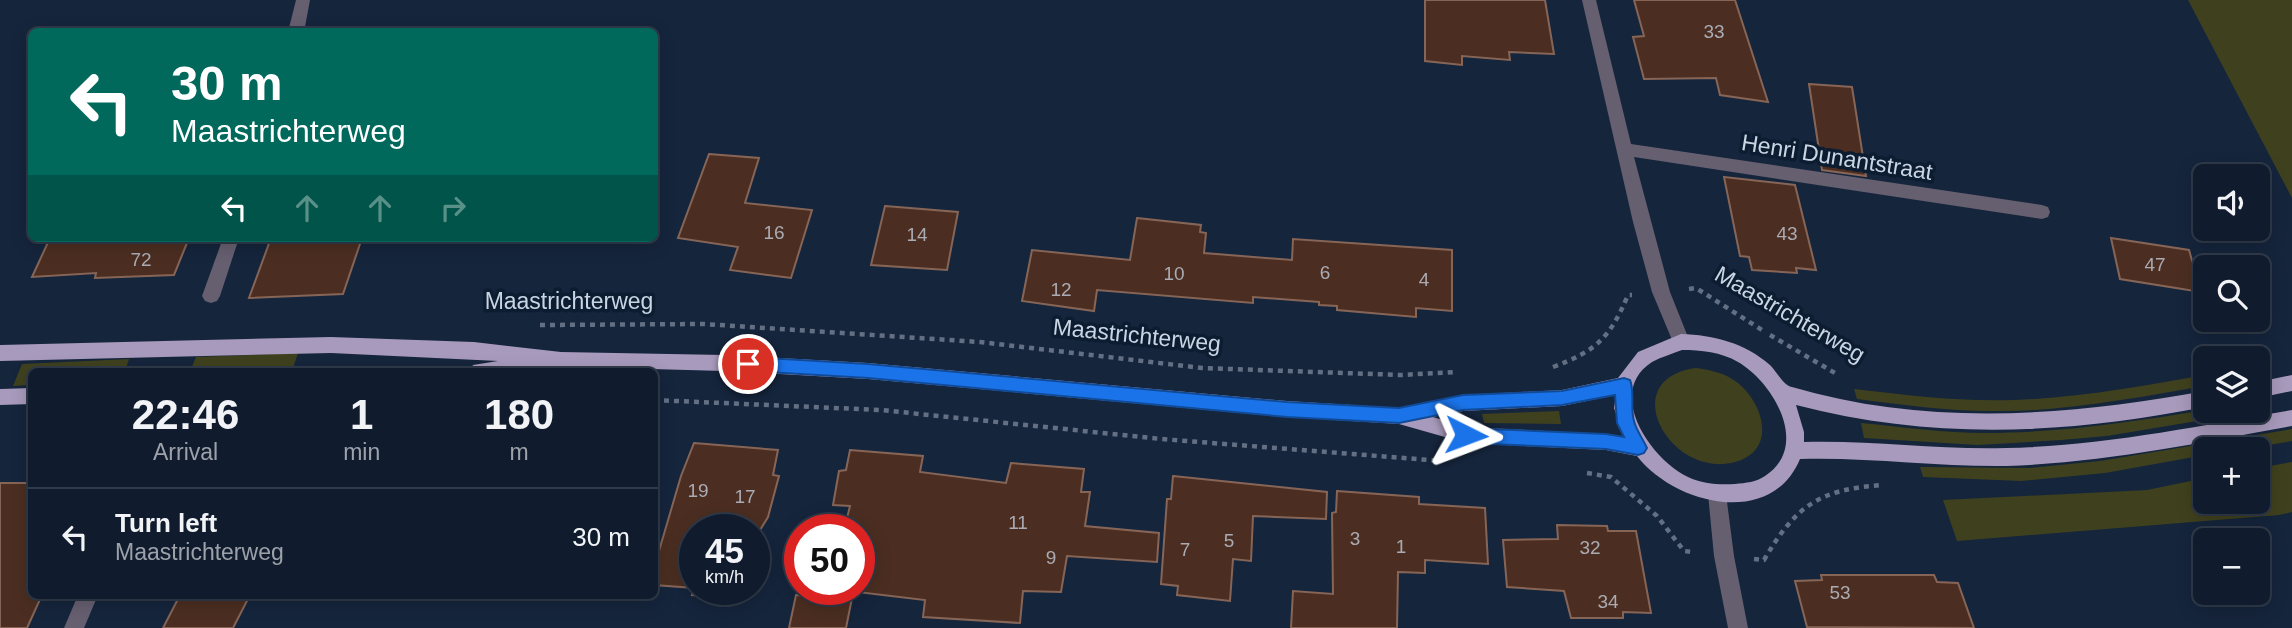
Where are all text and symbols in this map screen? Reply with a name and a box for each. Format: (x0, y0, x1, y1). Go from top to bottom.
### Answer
house number: 33 (1703, 21, 1725, 42)
icon: left (56, 56, 147, 147)
text: 30 m (171, 56, 283, 110)
text: Maastrichterweg (171, 113, 406, 149)
street label: Henri Dunantstraat (1740, 129, 1935, 185)
map controls (2193, 164, 2270, 605)
button: sound (2193, 164, 2270, 241)
icon: left (215, 189, 253, 227)
icon: ahead (288, 189, 326, 227)
icon: ahead (361, 189, 399, 227)
icon: right (434, 189, 472, 227)
house number: 16 (763, 222, 785, 243)
house number: 43 (1776, 223, 1798, 244)
house number: 14 (906, 224, 928, 245)
house number: 72 (130, 249, 152, 270)
house number: 47 (2144, 254, 2166, 275)
button: search (2193, 255, 2270, 332)
street label: Maastrichterweg (1710, 261, 1870, 367)
house number: 6 (1320, 262, 1330, 283)
house number: 10 (1163, 263, 1185, 284)
house number: 4 (1419, 269, 1430, 290)
house number: 12 (1050, 279, 1072, 300)
street label: Maastrichterweg (485, 288, 653, 314)
street label: Maastrichterweg (1052, 313, 1222, 357)
pin (718, 334, 778, 394)
icon: arrive (729, 345, 767, 383)
button: layers (2193, 346, 2270, 423)
text: 22:46 (132, 391, 239, 438)
text: 1 (350, 391, 373, 438)
text: 180 (484, 391, 554, 438)
position arrow (1429, 398, 1503, 472)
button: + (2193, 437, 2270, 514)
text: Arrival (153, 439, 218, 465)
text: min (343, 439, 380, 465)
text: m (510, 439, 529, 465)
house number: 19 (687, 480, 709, 501)
house number: 17 (734, 486, 756, 507)
text: Turn left (115, 508, 217, 538)
house number: 11 (1008, 512, 1028, 533)
speed limit sign: 50 (784, 514, 875, 605)
icon: left (56, 518, 94, 556)
text: 30 m (572, 522, 630, 552)
house number: 3 (1350, 528, 1360, 549)
button: − (2193, 528, 2270, 605)
house number: 5 (1224, 530, 1234, 551)
text: 45 (705, 531, 744, 570)
house number: 1 (1396, 536, 1406, 557)
house number: 32 (1579, 537, 1601, 558)
text: Maastrichterweg (115, 539, 284, 565)
house number: 7 (1180, 539, 1190, 560)
house number: 9 (1046, 547, 1056, 568)
text: km/h (705, 567, 744, 587)
house number: 53 (1829, 582, 1851, 603)
house number: 34 (1597, 591, 1619, 612)

